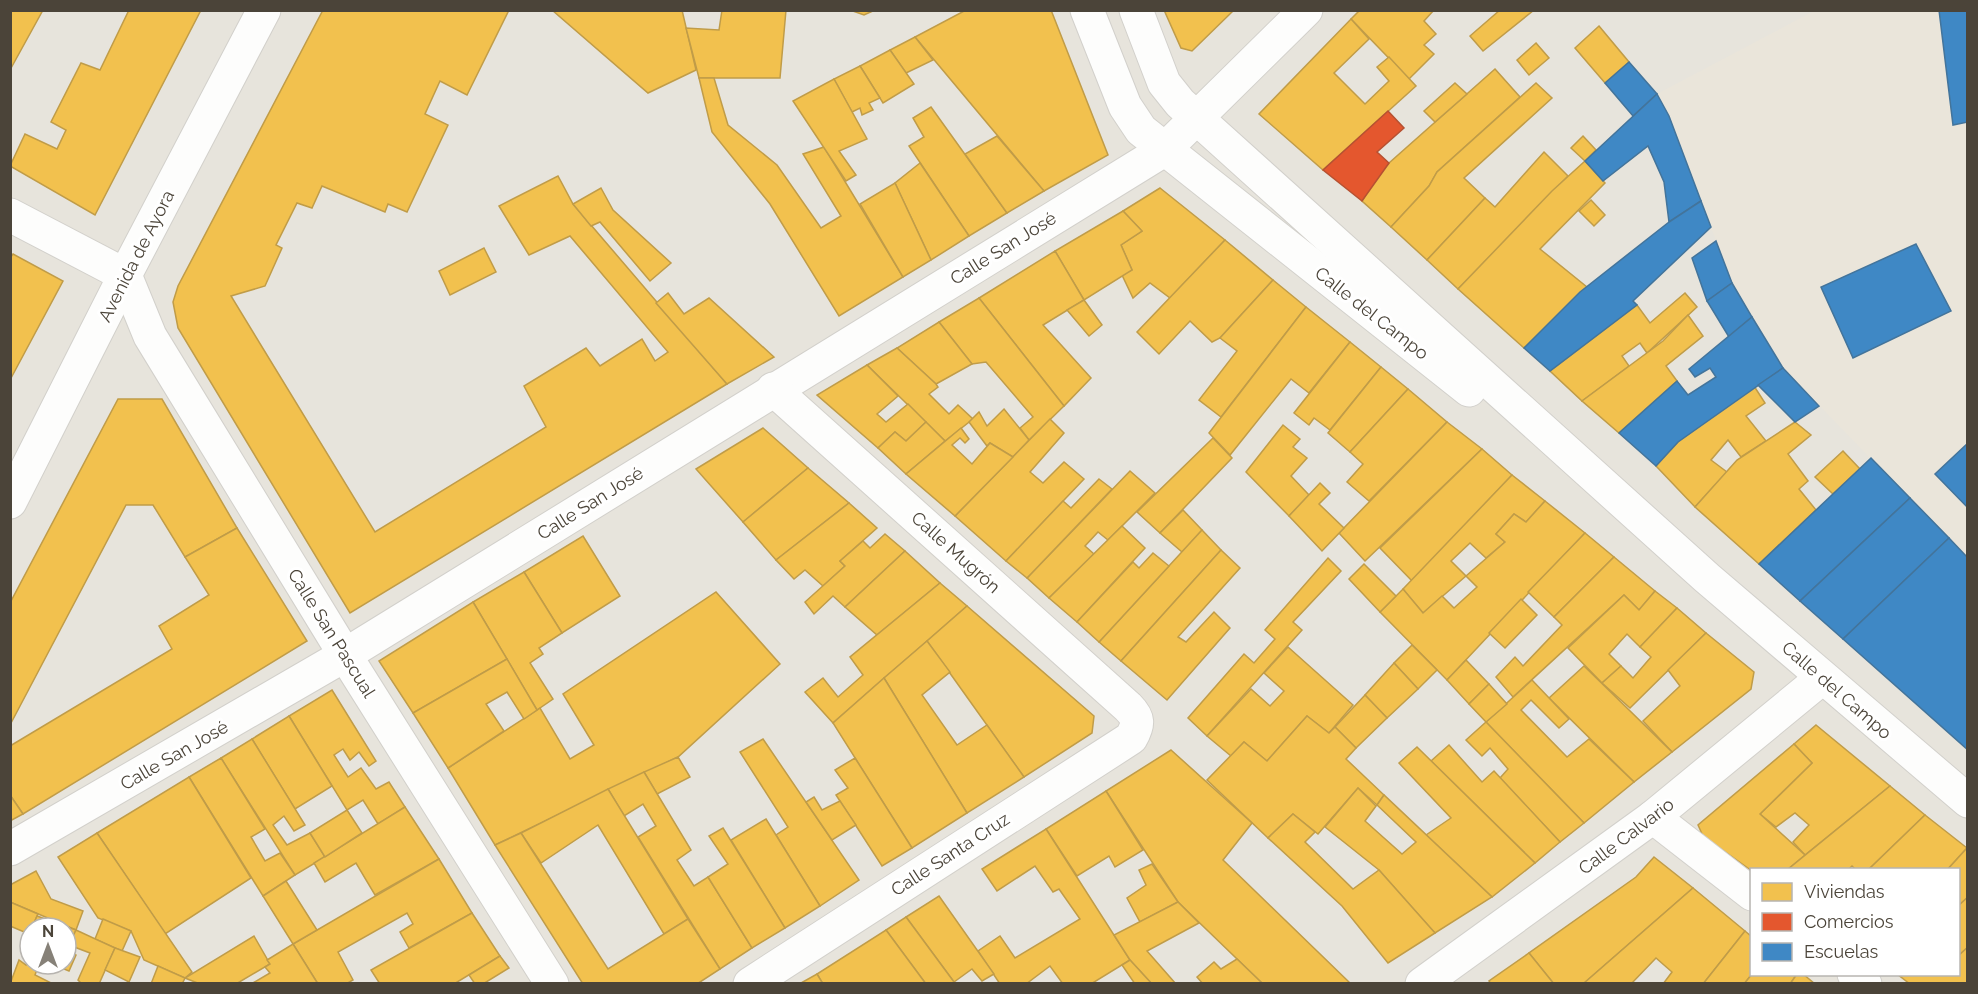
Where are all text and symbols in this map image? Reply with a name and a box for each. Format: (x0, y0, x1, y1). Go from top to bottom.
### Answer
street label: Avenida de Ayora (94, 187, 178, 325)
street label: Calle San José (946, 207, 1060, 289)
street label: Calle del Campo (1311, 262, 1433, 364)
street label: Calle San José (533, 462, 647, 544)
street label: Calle Mugrón (907, 507, 1005, 597)
street label: Calle San Pascual (284, 565, 380, 701)
street label: Calle del Campo (1778, 637, 1896, 743)
street label: Calle San José (116, 715, 232, 794)
street label: Calle Calvario (1574, 793, 1678, 879)
street label: Calle Santa Cruz (887, 808, 1013, 900)
legend (1750, 868, 1960, 976)
text: Viviendas (1804, 881, 1885, 902)
text: Comercios (1804, 911, 1894, 932)
north arrow (18, 916, 78, 976)
text: N (42, 922, 54, 941)
text: Escuelas (1804, 941, 1878, 962)

